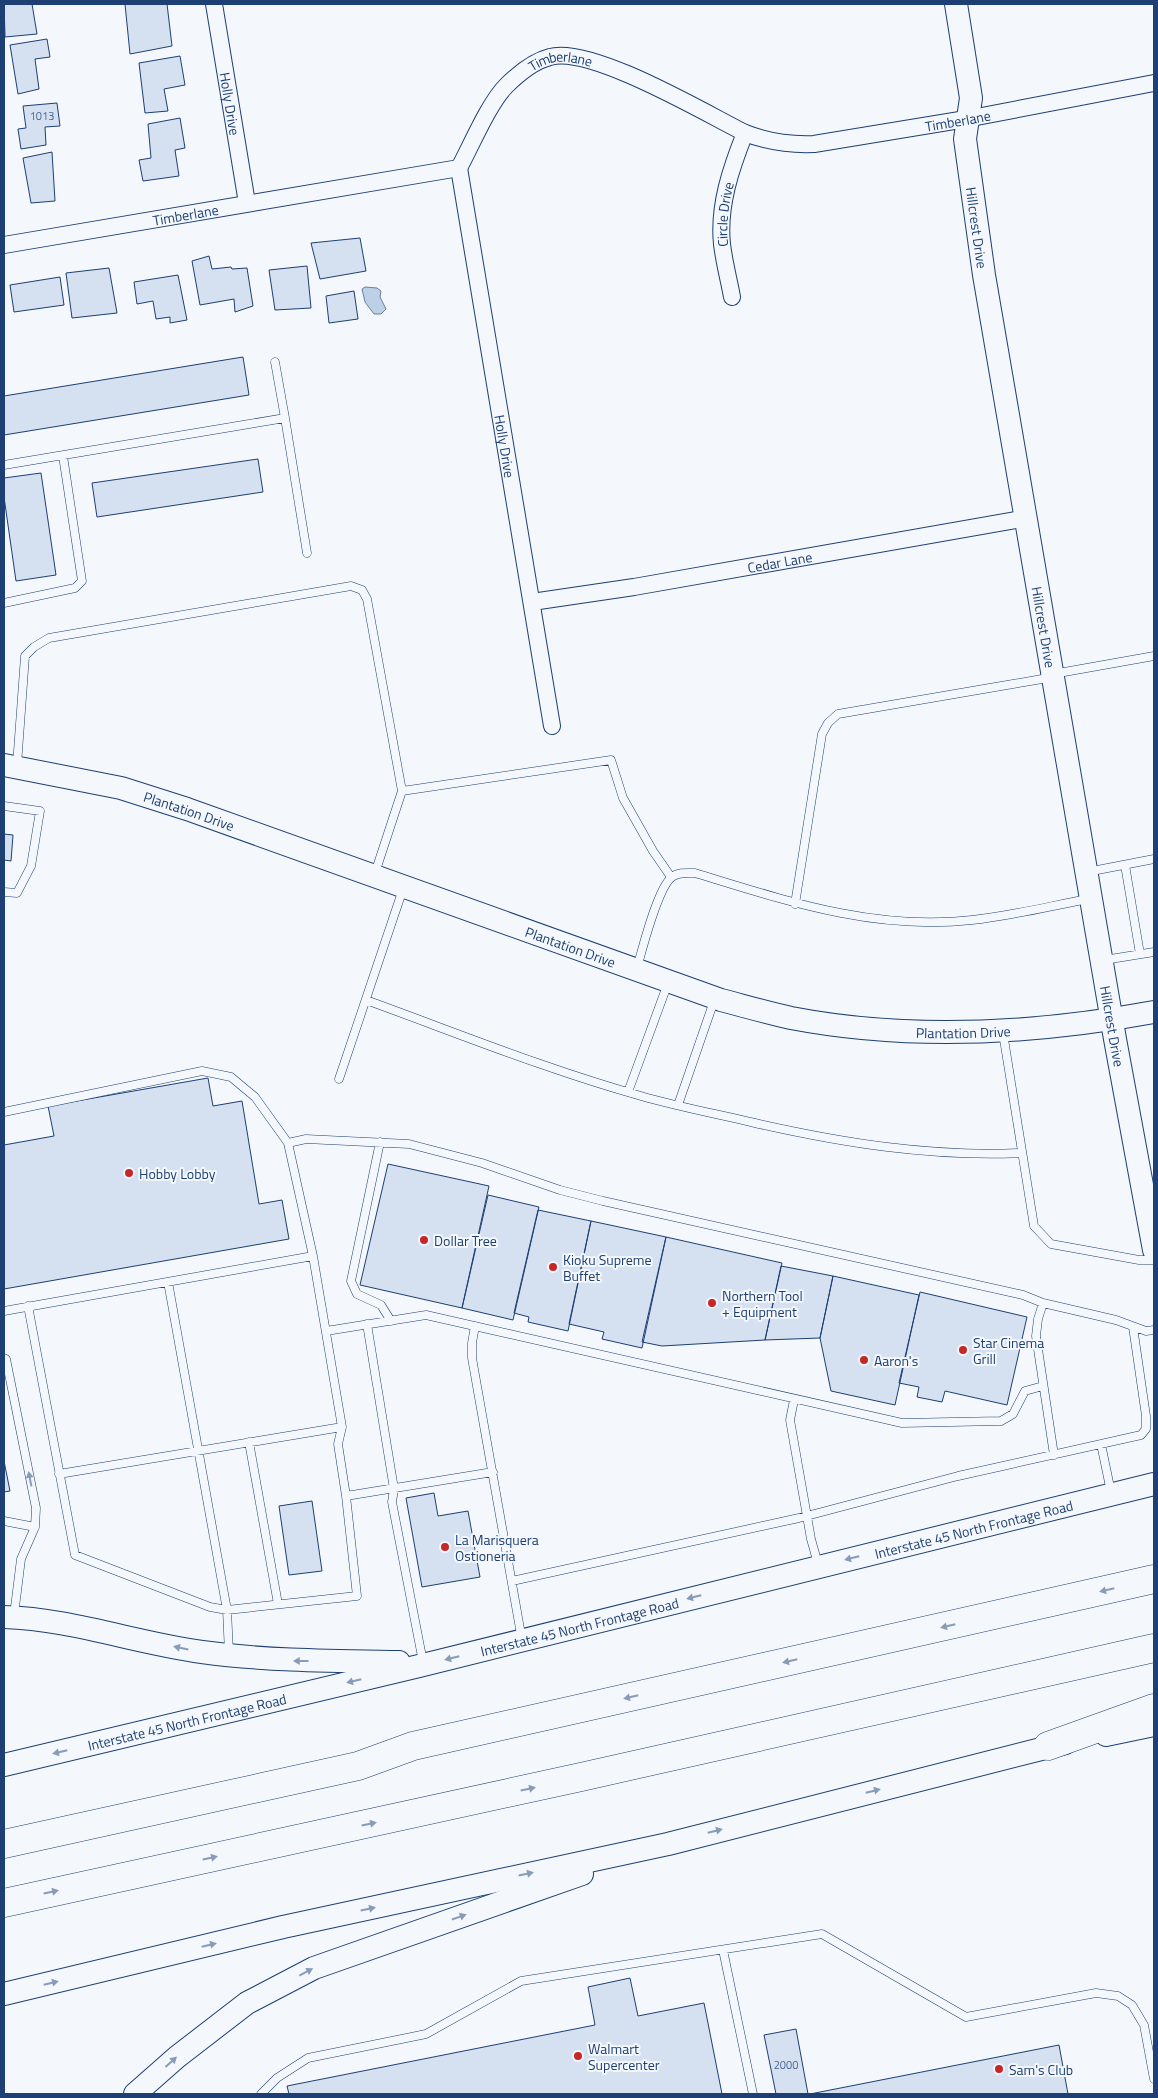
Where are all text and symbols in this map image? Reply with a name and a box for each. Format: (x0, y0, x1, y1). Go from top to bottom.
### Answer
street label: Timberlane (524, 45, 595, 76)
street label: Holly Drive (215, 70, 246, 137)
street label: Timberlane (923, 104, 992, 136)
house number: 1013 (30, 108, 54, 124)
street label: Circle Drive (711, 179, 738, 248)
street label: Hillcrest Drive (961, 185, 993, 270)
street label: Timberlane (151, 198, 220, 230)
street label: Holly Drive (490, 413, 521, 479)
street label: Cedar Lane (746, 545, 814, 577)
street label: Hillcrest Drive (1027, 585, 1062, 669)
street label: Plantation Drive (141, 785, 237, 836)
street label: Plantation Drive (523, 920, 619, 972)
street label: Hillcrest Drive (1096, 984, 1130, 1068)
street label: Plantation Drive (916, 1020, 1011, 1043)
place label: Hobby Lobby (139, 1163, 216, 1184)
marker: Hobby Lobby (123, 1167, 135, 1179)
place label: Dollar Tree (434, 1230, 497, 1251)
marker: Dollar Tree (418, 1234, 430, 1246)
place label: Kioku Supreme Buffet (563, 1249, 652, 1286)
marker: Kioku Supreme Buffet (547, 1261, 559, 1273)
place label: Northern Tool + Equipment (722, 1285, 803, 1322)
marker: Northern Tool + Equipment (706, 1297, 718, 1309)
place label: Star Cinema Grill (973, 1332, 1044, 1369)
marker: Star Cinema Grill (957, 1344, 969, 1356)
place label: Aaron's (874, 1350, 918, 1371)
marker: Aaron's (858, 1354, 870, 1366)
one-way arrow (26, 1470, 34, 1486)
street label: Interstate 45 North Frontage Road (872, 1494, 1075, 1563)
place label: La Marisquera Ostioneria (455, 1529, 539, 1566)
marker: La Marisquera Ostioneria (439, 1541, 451, 1553)
one-way arrow (844, 1554, 859, 1562)
one-way arrow (1099, 1586, 1114, 1594)
street label: Interstate 45 North Frontage Road (478, 1592, 681, 1661)
one-way arrow (687, 1593, 702, 1601)
one-way arrow (941, 1622, 956, 1630)
one-way arrow (173, 1644, 188, 1652)
one-way arrow (444, 1654, 459, 1662)
one-way arrow (293, 1657, 309, 1665)
one-way arrow (782, 1657, 797, 1665)
one-way arrow (347, 1677, 362, 1685)
street label: Interstate 45 North Frontage Road (85, 1688, 288, 1755)
one-way arrow (624, 1693, 639, 1701)
one-way arrow (53, 1748, 68, 1756)
one-way arrow (520, 1785, 535, 1793)
one-way arrow (865, 1787, 880, 1795)
one-way arrow (361, 1819, 377, 1827)
one-way arrow (708, 1827, 723, 1835)
one-way arrow (203, 1854, 218, 1862)
one-way arrow (519, 1870, 535, 1878)
one-way arrow (44, 1888, 60, 1896)
one-way arrow (360, 1905, 375, 1913)
one-way arrow (452, 1913, 467, 1921)
one-way arrow (202, 1941, 217, 1949)
one-way arrow (299, 1968, 313, 1976)
one-way arrow (44, 1979, 59, 1987)
place label: Walmart Supercenter (588, 2038, 660, 2075)
marker: Walmart Supercenter (572, 2050, 584, 2062)
one-way arrow (165, 2056, 178, 2067)
house number: 2000 (774, 2057, 798, 2073)
place label: Sam's Club (1009, 2059, 1073, 2080)
marker: Sam's Club (993, 2063, 1005, 2075)

